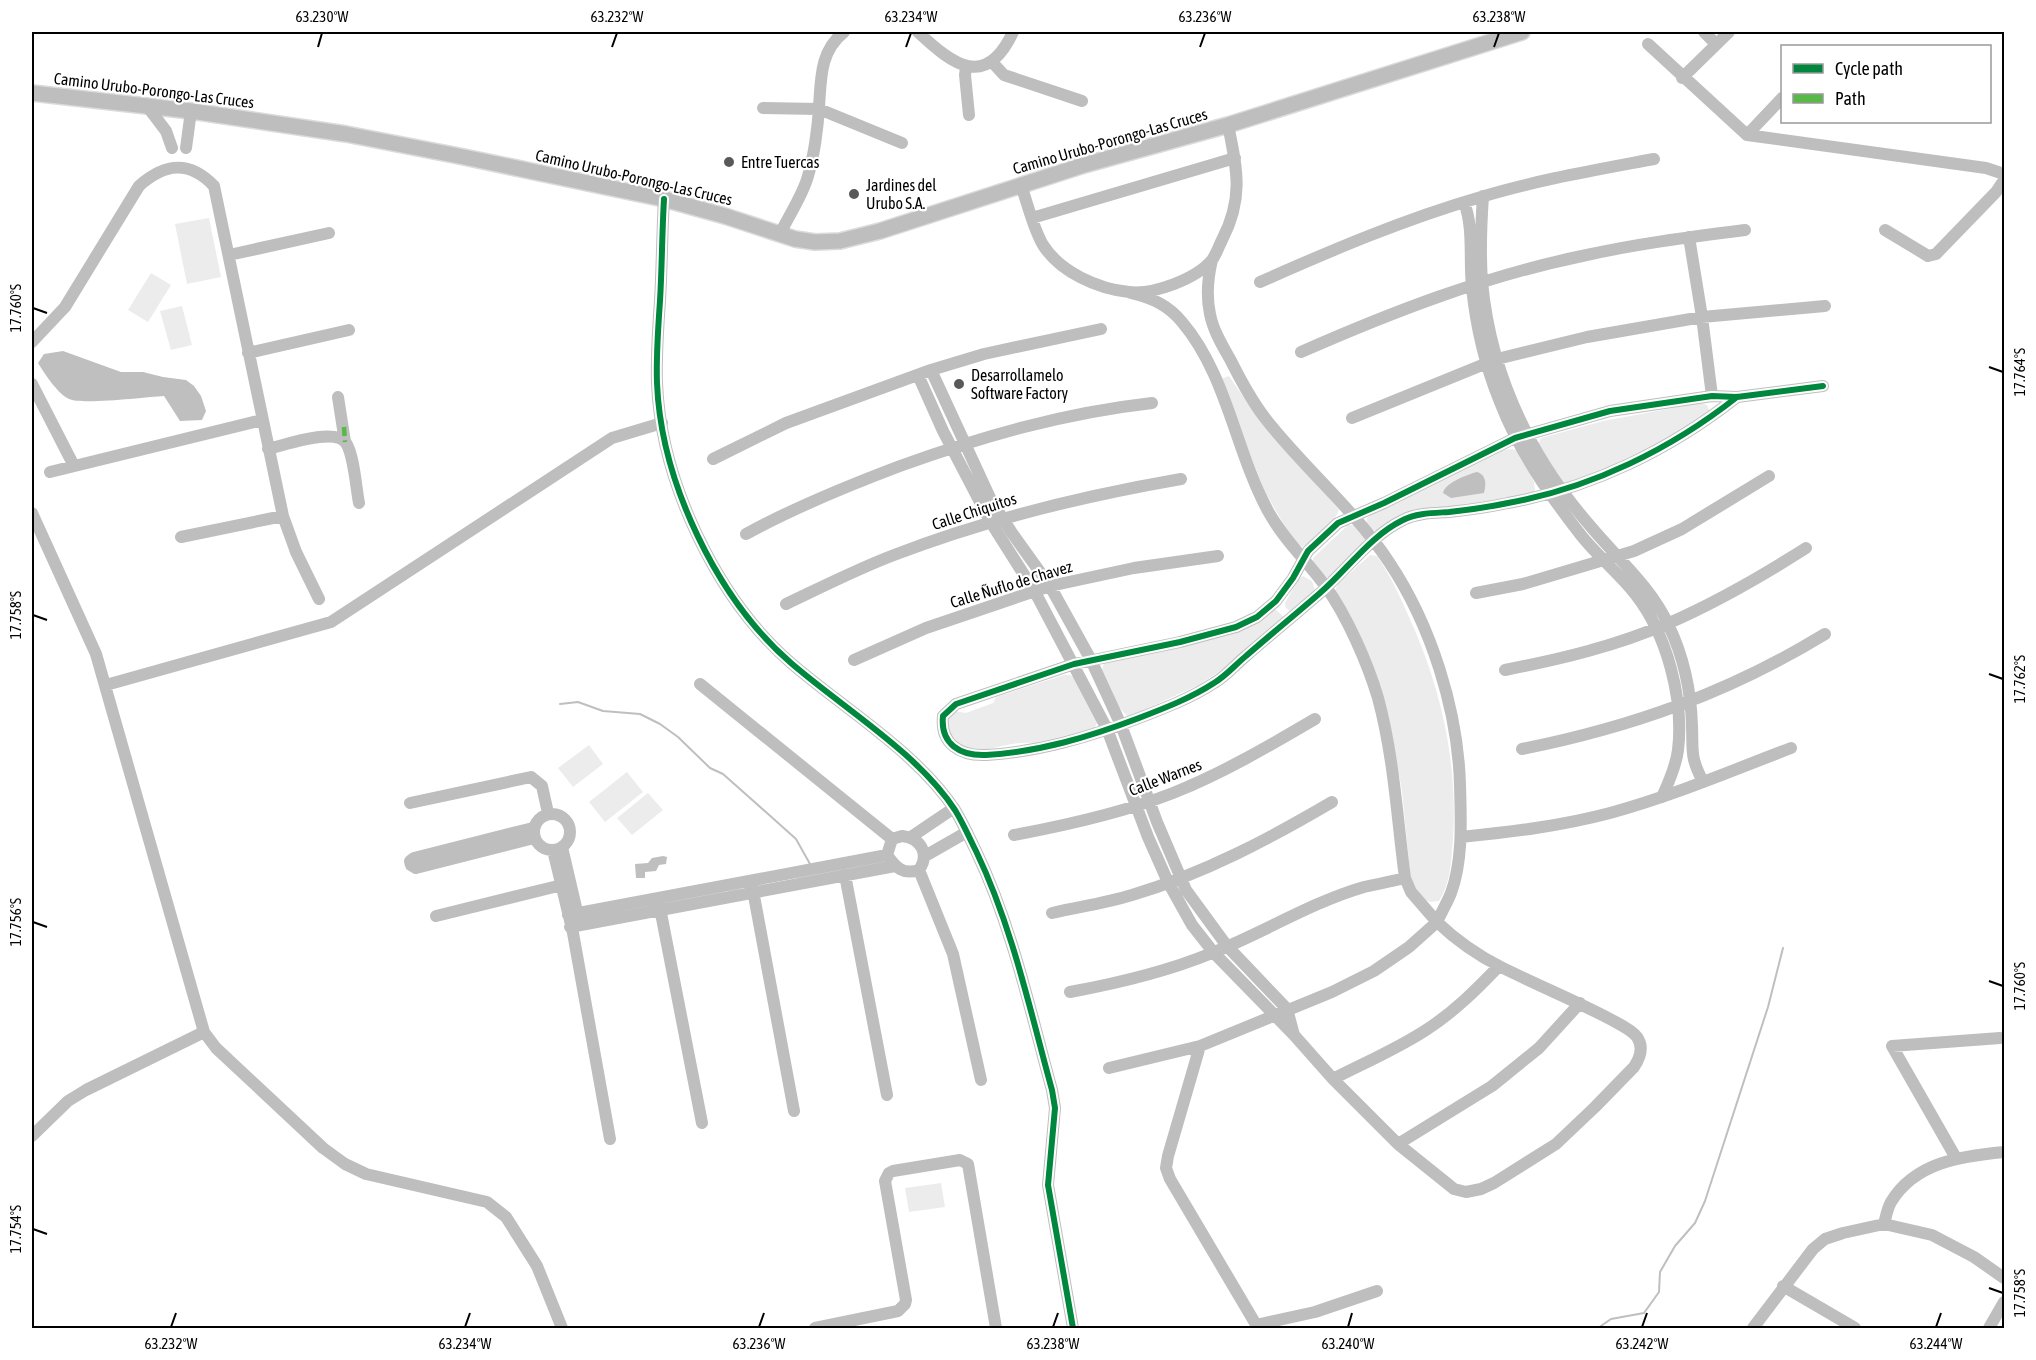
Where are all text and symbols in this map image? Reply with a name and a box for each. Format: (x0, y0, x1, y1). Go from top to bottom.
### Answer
text: 63.230°W (296, 8, 349, 25)
text: 63.232°W (591, 8, 644, 25)
text: 63.234°W (885, 8, 938, 25)
text: 63.236°W (1179, 8, 1232, 25)
text: 63.238°W (1473, 8, 1526, 25)
legend (1781, 45, 1991, 123)
text: Cycle path (1835, 58, 1903, 79)
street label: Camino Urubo-Porongo-Las Cruces (53, 69, 255, 112)
text: Path (1835, 88, 1866, 109)
street label: Camino Urubo-Porongo-Las Cruces (1011, 104, 1210, 178)
street label: Camino Urubo-Porongo-Las Cruces (534, 146, 735, 209)
place label: Entre Tuercas (741, 153, 820, 171)
marker: Entre Tuercas (722, 155, 736, 169)
place label: Jardines del Urubo S.A. (866, 176, 937, 212)
marker: Jardines del Urubo S.A. (847, 187, 861, 201)
text: 17.760°S (7, 284, 24, 332)
text: 17.764°S (2011, 348, 2028, 396)
place label: Desarrollamelo Software Factory (971, 366, 1068, 403)
marker: Desarrollamelo Software Factory (952, 377, 966, 391)
street label: Calle Chiquitos (930, 489, 1019, 534)
street label: Calle Ñuflo de Chavez (948, 557, 1074, 611)
text: 17.758°S (7, 591, 24, 639)
text: 17.762°S (2011, 655, 2028, 703)
street label: Calle Warnes (1126, 755, 1204, 799)
text: 17.756°S (7, 898, 24, 946)
text: 17.760°S (2011, 962, 2028, 1010)
text: 17.754°S (7, 1205, 24, 1253)
text: 17.758°S (2011, 1269, 2028, 1317)
text: 63.232°W (145, 1335, 198, 1352)
text: 63.234°W (439, 1335, 492, 1352)
text: 63.236°W (733, 1335, 786, 1352)
text: 63.238°W (1027, 1335, 1080, 1352)
text: 63.240°W (1322, 1335, 1375, 1352)
text: 63.242°W (1616, 1335, 1669, 1352)
text: 63.244°W (1910, 1335, 1963, 1352)

